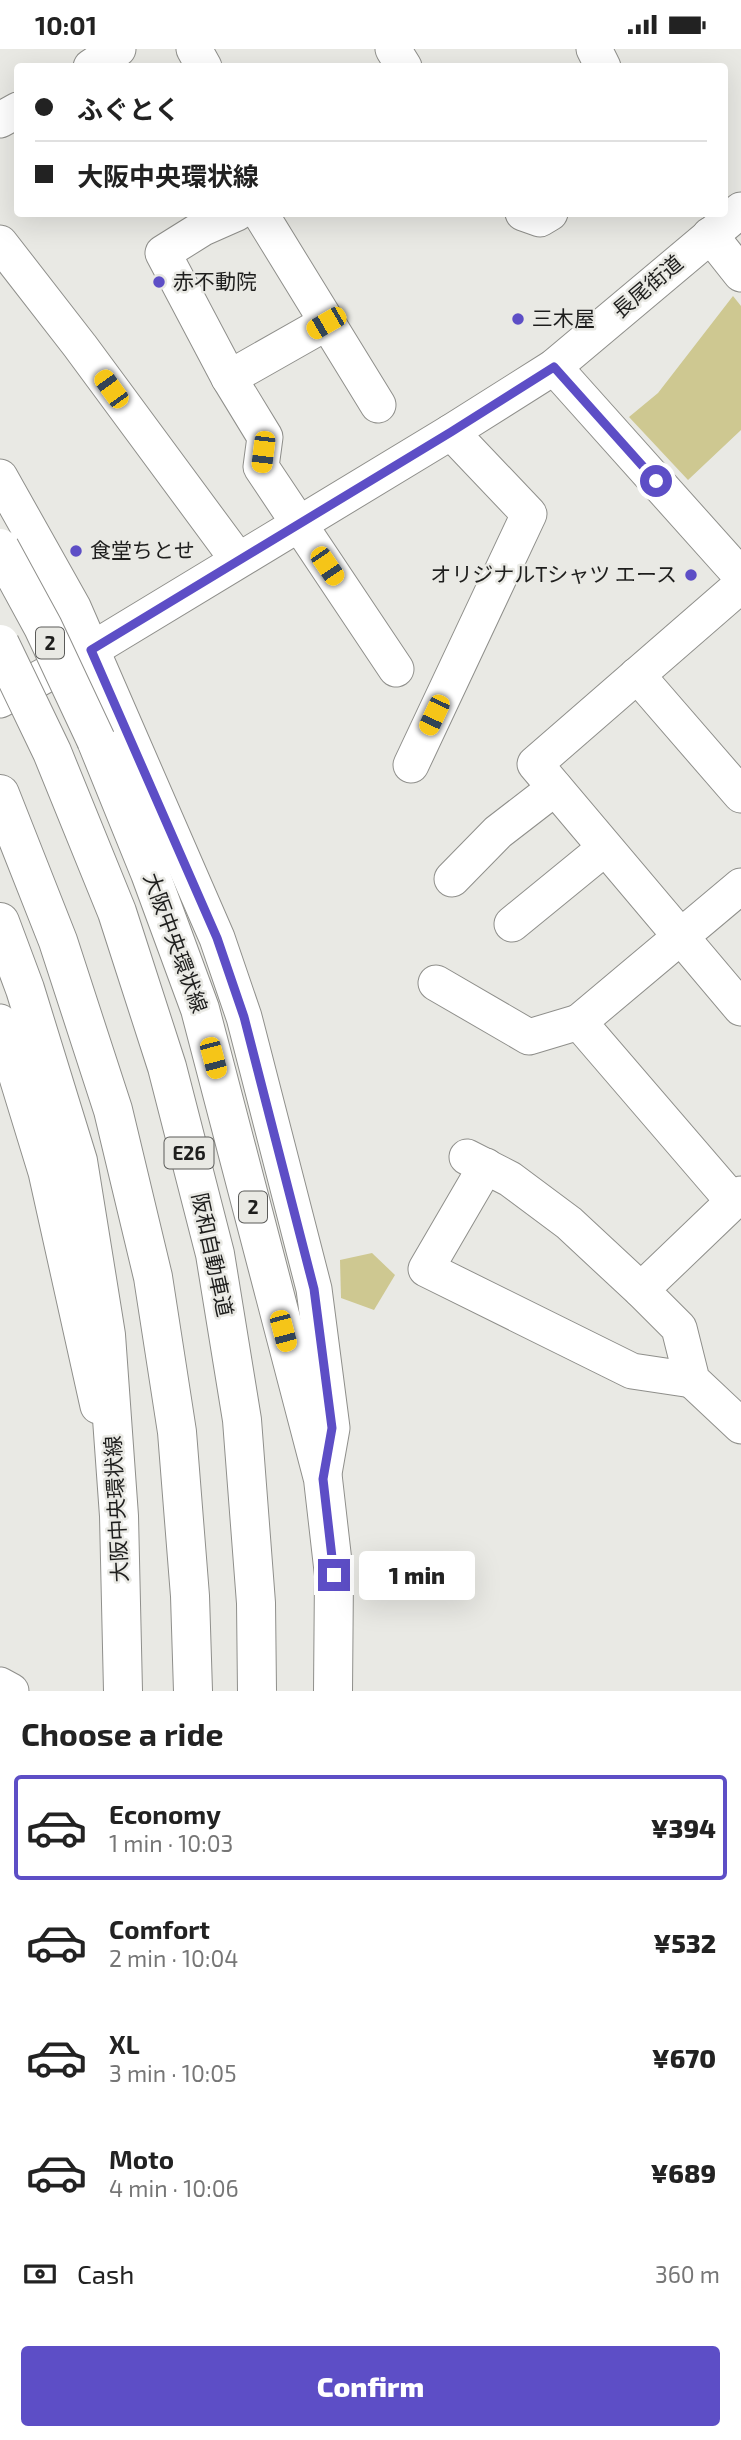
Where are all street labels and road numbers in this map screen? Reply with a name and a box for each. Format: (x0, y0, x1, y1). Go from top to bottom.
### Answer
street label: 長尾街道 (607, 249, 687, 322)
road number: 2 (36, 628, 64, 659)
street label: 大阪中央環状線 (140, 869, 213, 1016)
road number: E26 (164, 1137, 214, 1169)
street label: 阪和自動車道 (188, 1190, 239, 1319)
road number: 2 (239, 1191, 267, 1223)
street label: 大阪中央環状線 (99, 1435, 132, 1583)

